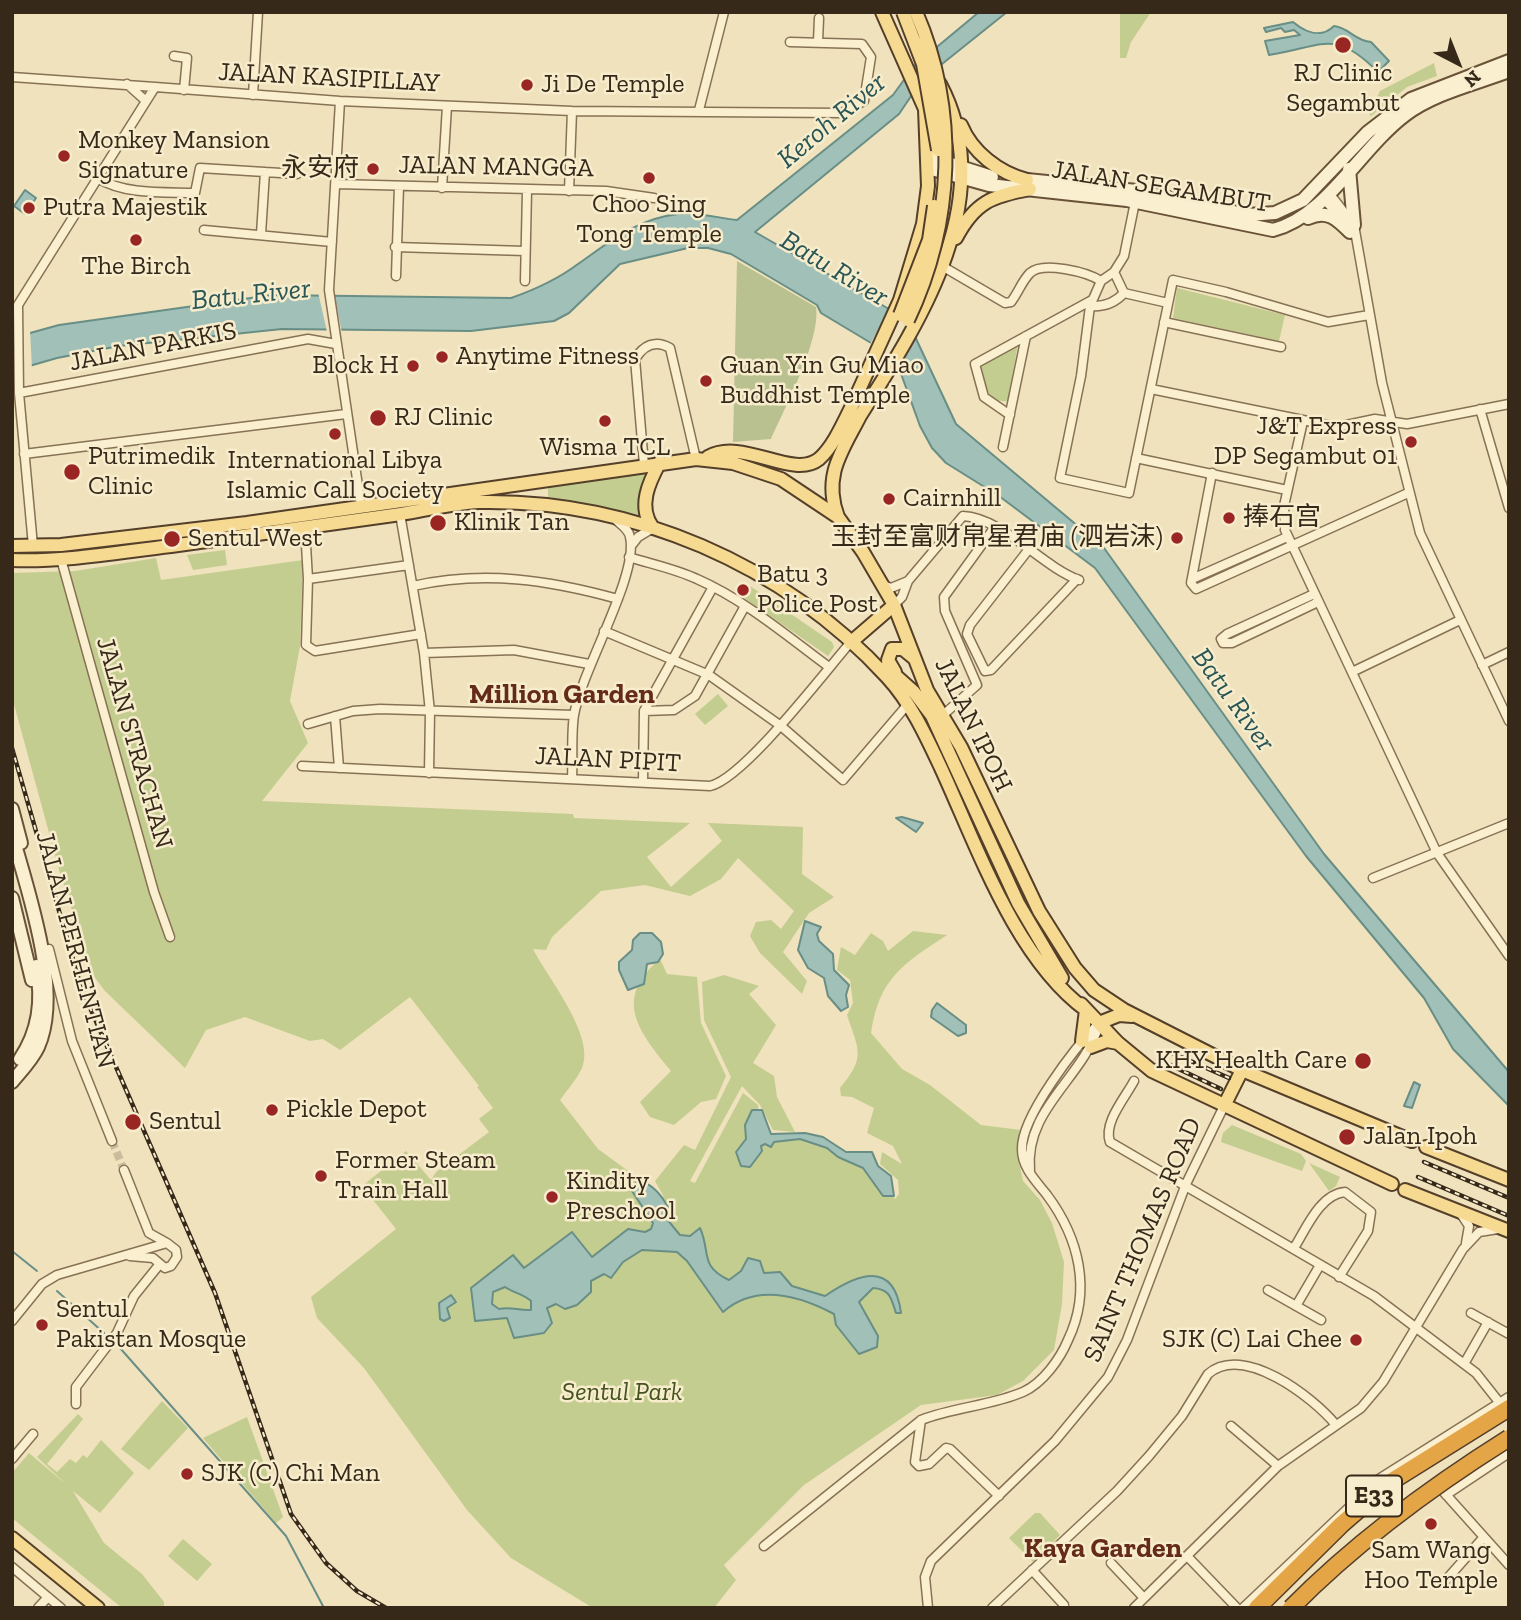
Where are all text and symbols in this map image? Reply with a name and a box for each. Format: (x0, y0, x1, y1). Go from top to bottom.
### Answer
north arrow (1423, 28, 1493, 98)
marker: RJ Clinic Segambut (1333, 35, 1353, 55)
street label: JALAN KASIPILLAY (217, 57, 441, 99)
place label: RJ Clinic Segambut (1286, 58, 1400, 119)
water label: Keroh River (771, 66, 893, 176)
text: N (1459, 66, 1485, 92)
place label: Ji De Temple (541, 69, 685, 101)
marker: Ji De Temple (519, 77, 535, 93)
place label: Monkey Mansion Signature (78, 125, 270, 186)
marker: Monkey Mansion Signature (56, 148, 72, 164)
street label: JALAN MANGGA (398, 150, 594, 184)
place label: 永安府 (281, 153, 359, 185)
street label: JALAN SEGAMBUT (1049, 154, 1273, 220)
marker: 永安府 (365, 161, 381, 177)
marker: Choo Sing Tong Temple (641, 170, 657, 186)
place label: Choo Sing Tong Temple (576, 189, 722, 250)
place label: Putra Majestik (43, 192, 207, 224)
marker: Putra Majestik (21, 200, 37, 216)
water label: Batu River (774, 224, 894, 314)
marker: The Birch (128, 232, 144, 248)
place label: The Birch (81, 251, 191, 283)
water label: Batu River (190, 272, 312, 318)
street label: JALAN PARKIS (67, 316, 239, 378)
place label: Anytime Fitness (456, 341, 639, 373)
marker: Anytime Fitness (434, 349, 450, 365)
place label: Block H (312, 350, 399, 382)
place label: Guan Yin Gu Miao Buddhist Temple (720, 350, 924, 412)
marker: Block H (405, 358, 421, 374)
marker: Guan Yin Gu Miao Buddhist Temple (698, 373, 714, 389)
place label: RJ Clinic (394, 402, 493, 434)
marker: RJ Clinic (368, 408, 388, 428)
place label: J&T Express DP Segambut 01 (1214, 411, 1397, 472)
marker: Wisma TCL (597, 413, 613, 429)
marker: International Libya Islamic Call Society (327, 426, 343, 442)
place label: Wisma TCL (540, 432, 670, 464)
marker: J&T Express DP Segambut 01 (1403, 434, 1419, 450)
place label: Putrimedik Clinic (88, 441, 215, 503)
place label: International Libya Islamic Call Society (226, 445, 444, 506)
marker: Putrimedik Clinic (62, 462, 82, 482)
place label: Cairnhill (903, 483, 1001, 515)
marker: Cairnhill (881, 491, 897, 507)
place label: 捧石宫 (1243, 502, 1321, 534)
place label: Klinik Tan (454, 507, 569, 539)
marker: 捧石宫 (1221, 510, 1237, 526)
marker: Klinik Tan (428, 513, 448, 533)
place label: 玉封至富财帛星君庙 (泗岩沫) (831, 522, 1163, 554)
place label: Sentul West (188, 523, 322, 555)
marker: Sentul West (162, 529, 182, 549)
marker: 玉封至富财帛星君庙 (泗岩沫) (1169, 530, 1185, 546)
place label: Batu 3 Police Post (757, 559, 878, 620)
marker: Batu 3 Police Post (735, 582, 751, 598)
street label: JALAN STRACHAN (89, 634, 179, 852)
water label: Batu River (1184, 642, 1282, 758)
street label: JALAN IPOH (927, 653, 1019, 797)
district label: Million Garden (469, 678, 655, 712)
street label: JALAN PIPIT (534, 741, 682, 779)
street label: JALAN PERHENTIAN (28, 828, 122, 1072)
place label: KHY Health Care (1156, 1045, 1347, 1077)
marker: KHY Health Care (1353, 1051, 1373, 1071)
place label: Pickle Depot (286, 1094, 427, 1126)
marker: Pickle Depot (264, 1102, 280, 1118)
place label: Sentul (149, 1106, 221, 1138)
marker: Sentul (123, 1112, 143, 1132)
street label: SAINT THOMAS ROAD (1077, 1113, 1209, 1367)
place label: Jalan Ipoh (1363, 1121, 1477, 1153)
marker: Jalan Ipoh (1337, 1127, 1357, 1147)
place label: Former Steam Train Hall (335, 1145, 495, 1206)
place label: Kindity Preschool (566, 1166, 676, 1228)
marker: Former Steam Train Hall (313, 1168, 329, 1184)
marker: Kindity Preschool (544, 1189, 560, 1205)
place label: Sentul Pakistan Mosque (56, 1294, 246, 1356)
marker: Sentul Pakistan Mosque (34, 1317, 50, 1333)
place label: SJK (C) Lai Chee (1162, 1324, 1342, 1356)
marker: SJK (C) Lai Chee (1348, 1332, 1364, 1348)
park label: Sentul Park (562, 1377, 682, 1409)
place label: SJK (C) Chi Man (201, 1458, 380, 1490)
marker: SJK (C) Chi Man (179, 1466, 195, 1482)
road number: E33 (1346, 1476, 1402, 1516)
marker: Sam Wang Hoo Temple (1423, 1516, 1439, 1532)
district label: Kaya Garden (1024, 1532, 1182, 1566)
place label: Sam Wang Hoo Temple (1364, 1535, 1498, 1596)

